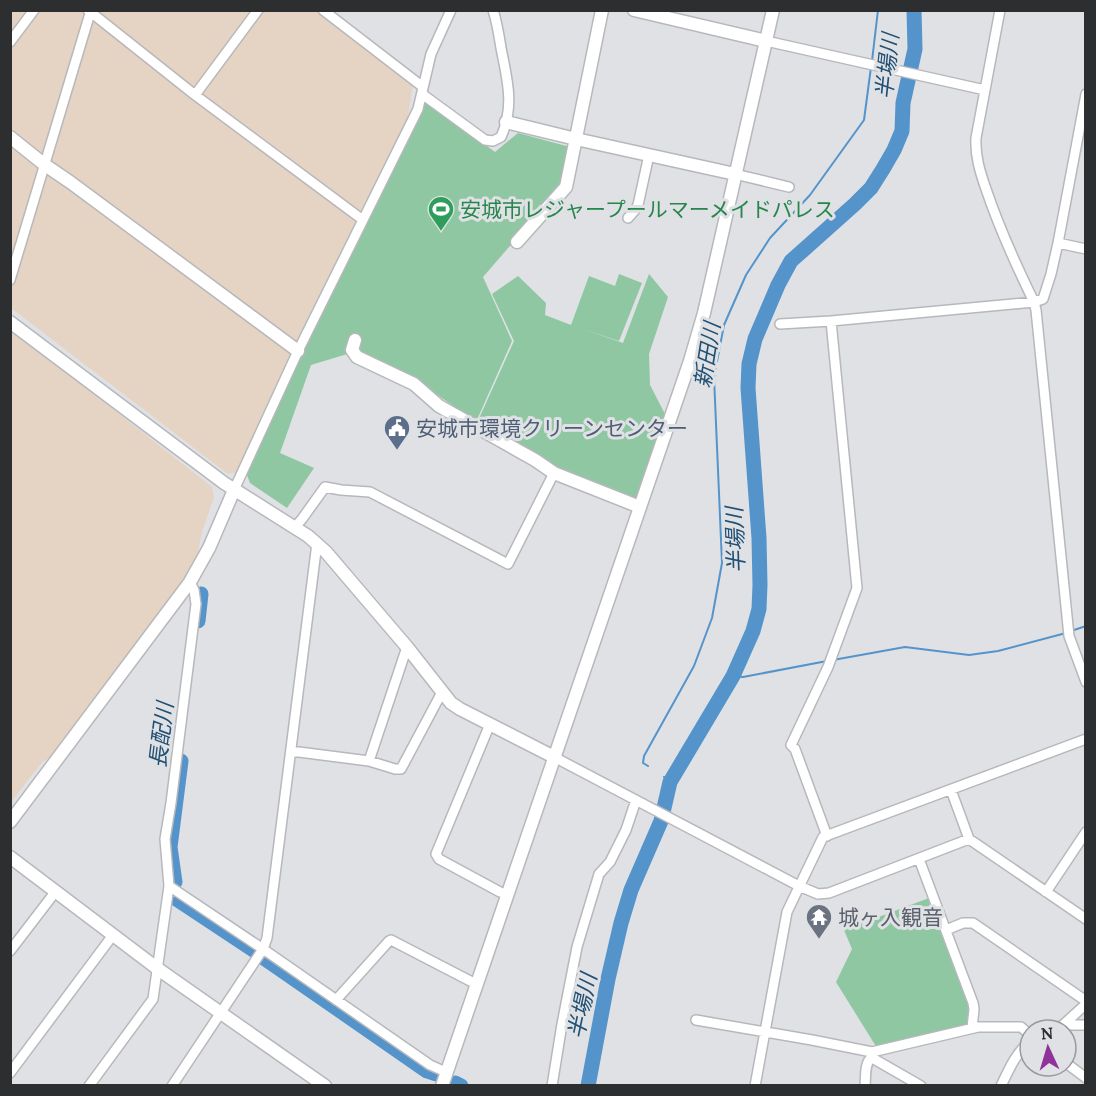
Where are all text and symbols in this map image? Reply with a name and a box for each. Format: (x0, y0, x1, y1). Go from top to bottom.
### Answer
water label: 半場川 (870, 30, 905, 100)
sports icon: 安城市レジャープールマーメイドパレス (426, 194, 456, 232)
place label: 安城市レジャープールマーメイドパレス (460, 196, 835, 223)
water label: 新田川 (688, 318, 726, 390)
public building icon: 安城市環境クリーンセンター (382, 413, 412, 451)
place label: 安城市環境クリーンセンター (416, 415, 688, 442)
water label: 半場川 (720, 505, 750, 573)
water label: 長配川 (143, 699, 179, 769)
temple icon: 城ヶ入観音 (804, 902, 834, 940)
place label: 城ヶ入観音 (838, 904, 943, 931)
water label: 半場川 (561, 969, 603, 1041)
north arrow (1018, 1018, 1078, 1078)
text: N (1040, 1023, 1054, 1043)

